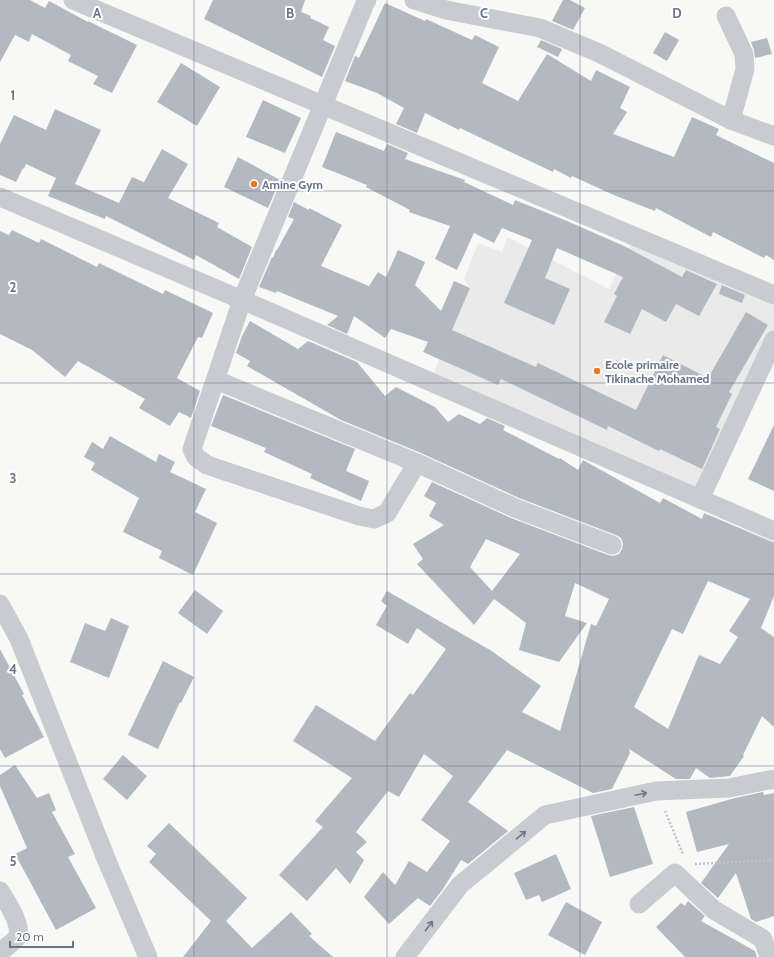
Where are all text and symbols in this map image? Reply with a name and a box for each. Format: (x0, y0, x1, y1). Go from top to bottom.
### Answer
text: A (93, 5, 102, 21)
text: B (286, 5, 294, 21)
text: C (480, 5, 488, 21)
text: D (672, 5, 682, 21)
text: 1 (11, 87, 15, 103)
place label: Amine Gym (262, 177, 323, 192)
marker: Amine Gym (249, 179, 259, 189)
text: 2 (10, 279, 17, 295)
place label: Ecole primaire Tikinache Mohamed (605, 357, 710, 386)
marker: Ecole primaire Tikinache Mohamed (592, 366, 602, 376)
text: 3 (9, 470, 17, 486)
text: 4 (9, 661, 17, 677)
one-way arrow (634, 790, 647, 798)
one-way arrow (515, 831, 526, 840)
text: 5 (10, 853, 17, 869)
one-way arrow (424, 921, 433, 932)
scale bar (10, 923, 73, 949)
text: 20 m (16, 929, 44, 944)

